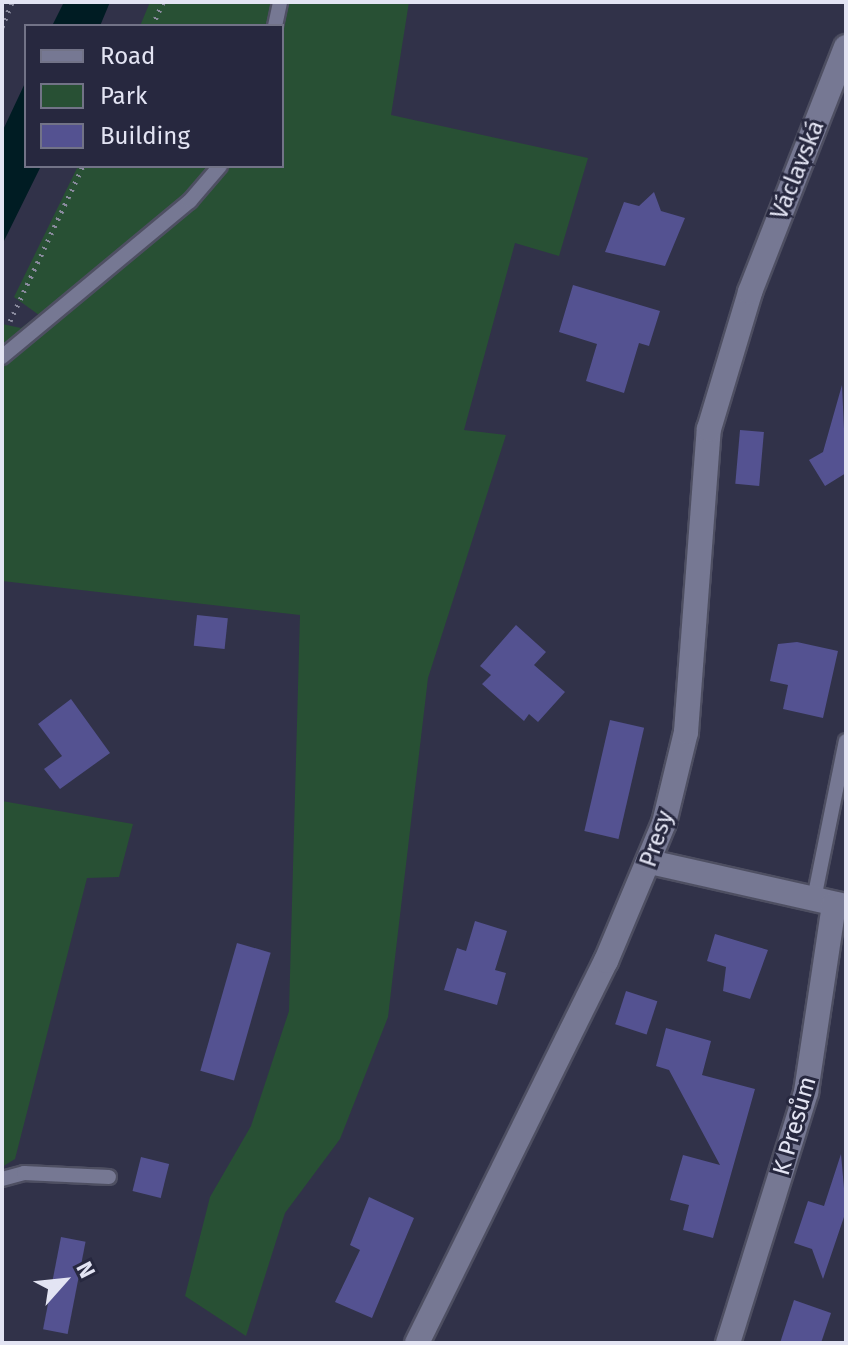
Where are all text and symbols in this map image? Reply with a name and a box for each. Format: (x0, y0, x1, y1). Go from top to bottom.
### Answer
legend (24, 24, 284, 168)
text: Road (100, 42, 155, 70)
text: Park (100, 82, 147, 110)
street label: Václavská (765, 116, 831, 224)
text: Building (100, 122, 190, 150)
street label: Presy (634, 807, 680, 871)
street label: K Presům (767, 1073, 823, 1179)
north arrow (24, 1241, 104, 1321)
text: N (70, 1257, 101, 1283)

